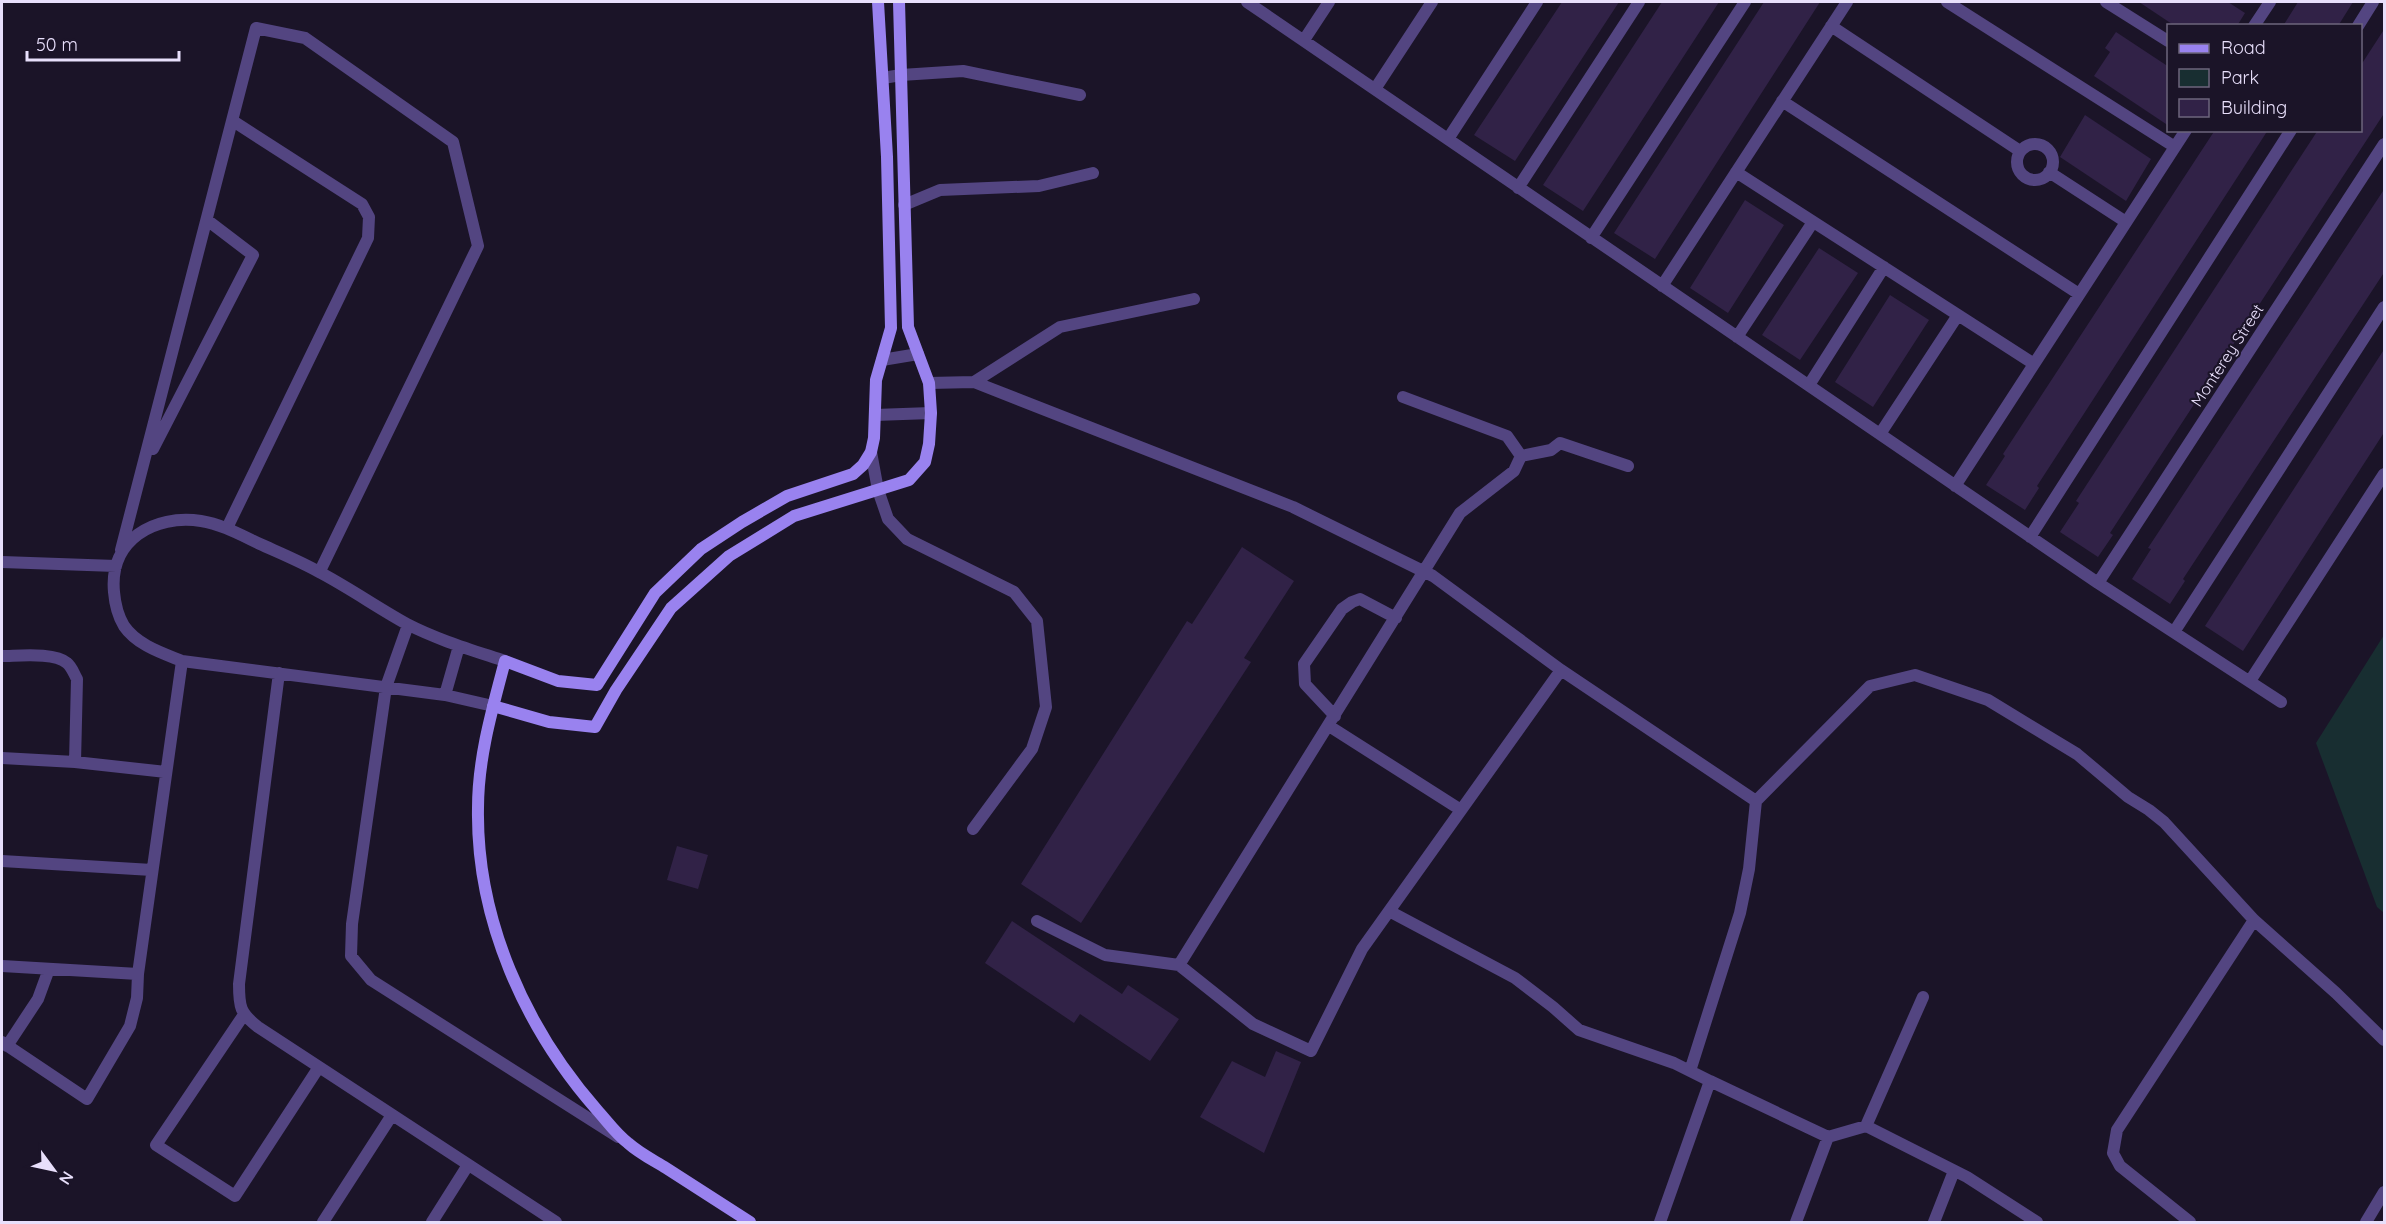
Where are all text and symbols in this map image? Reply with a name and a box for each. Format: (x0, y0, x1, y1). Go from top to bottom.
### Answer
scale bar (27, 24, 178, 62)
legend (2167, 24, 2362, 132)
text: 50 m (36, 33, 78, 56)
text: Road (2221, 36, 2266, 59)
text: Park (2221, 66, 2259, 89)
text: Building (2221, 96, 2287, 119)
street label: Monterey Street (2186, 300, 2268, 410)
north arrow (24, 1140, 84, 1200)
text: N (55, 1168, 78, 1189)

